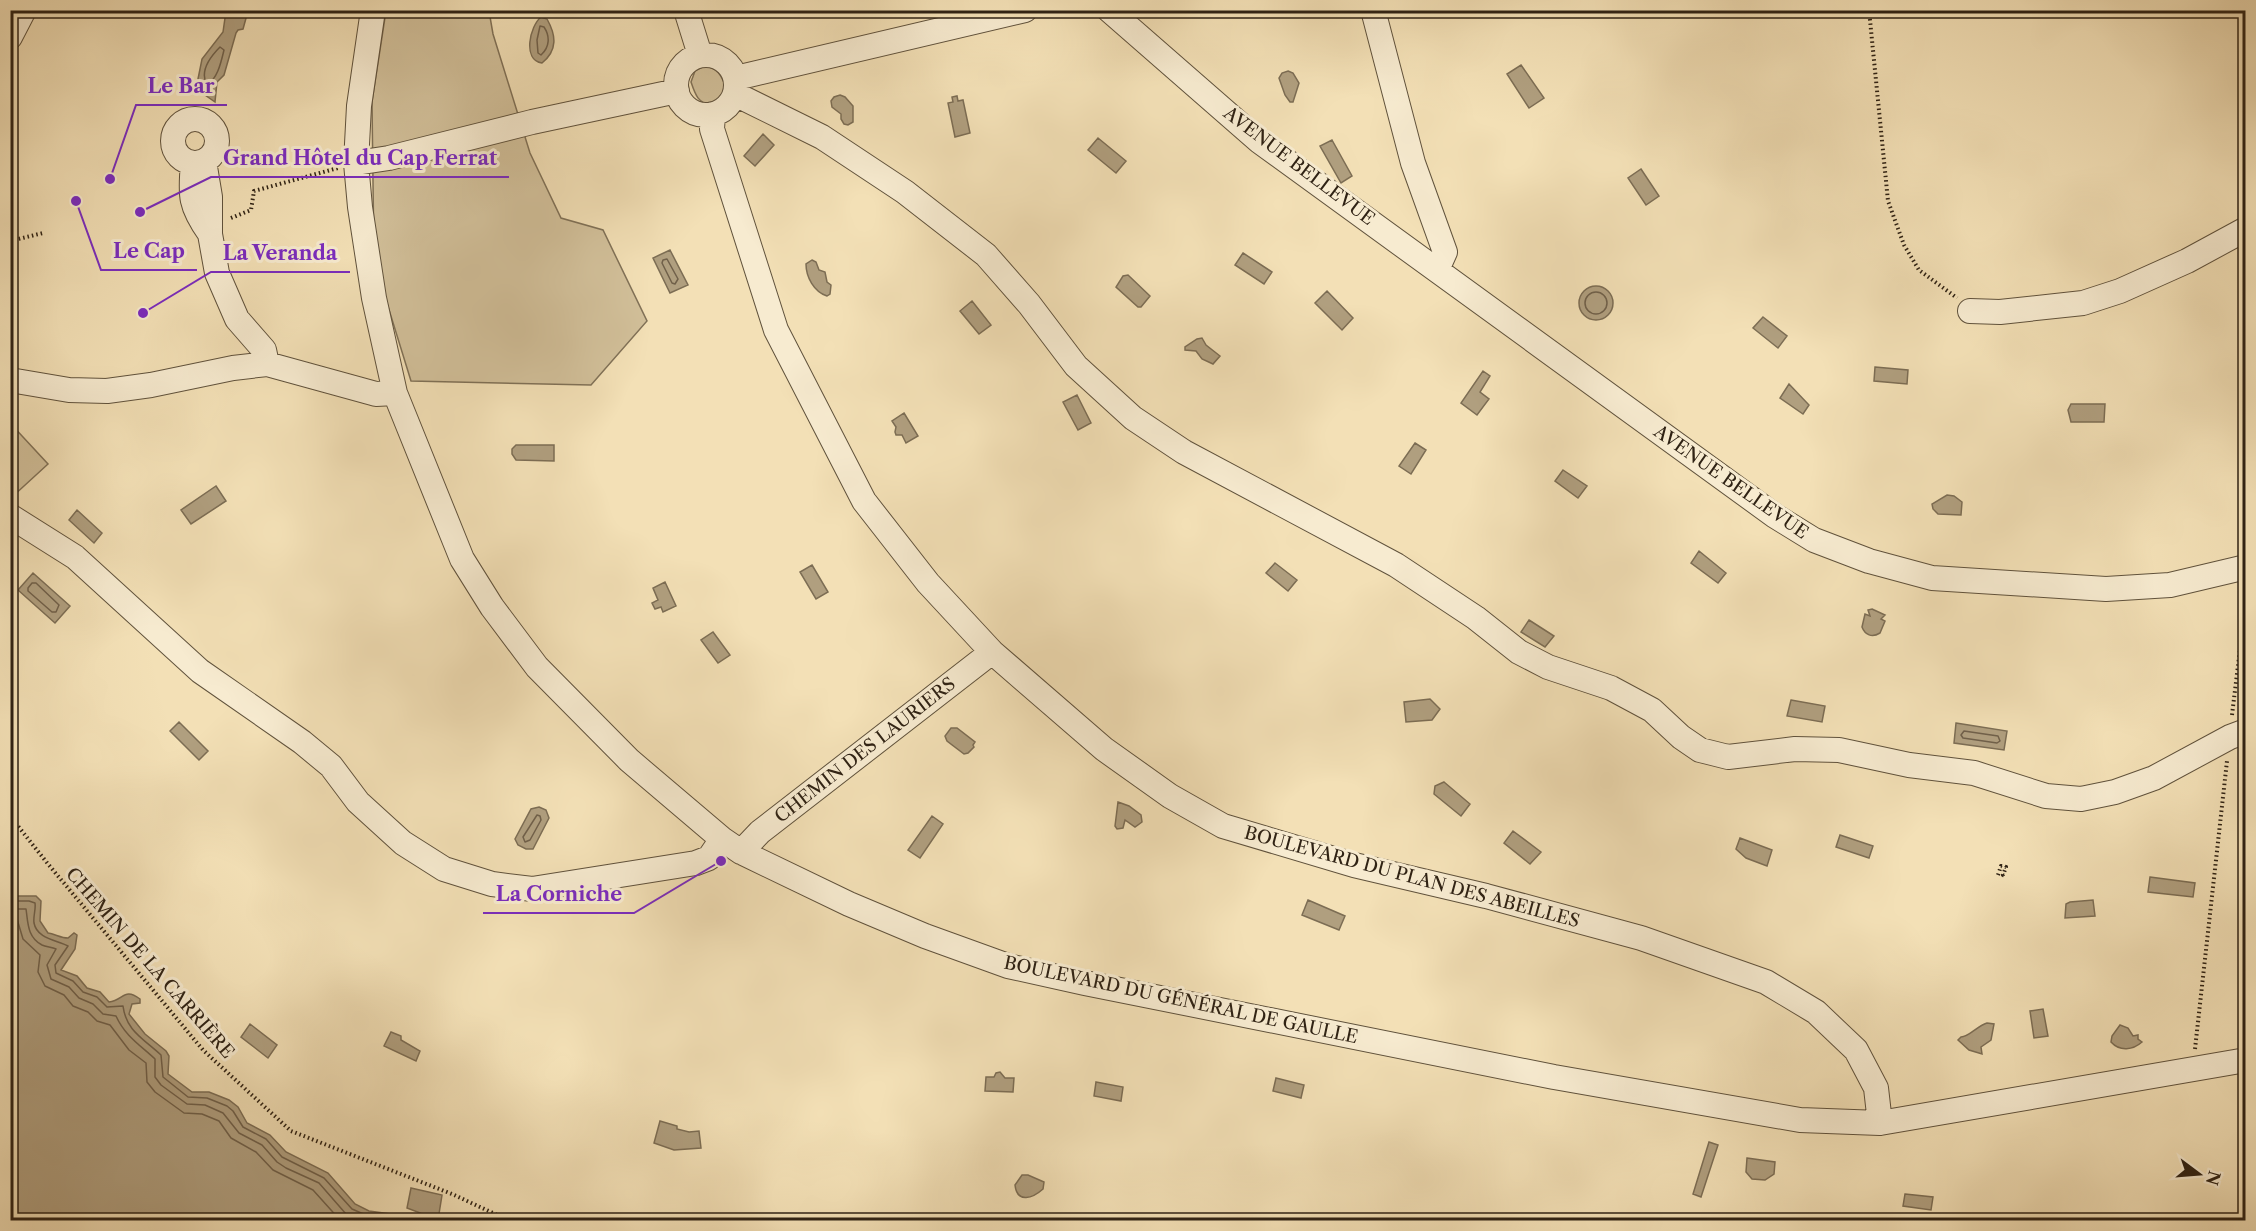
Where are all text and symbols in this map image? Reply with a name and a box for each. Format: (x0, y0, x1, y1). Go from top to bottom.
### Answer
callout: Le Bar (136, 67, 227, 105)
text: Le Bar (147, 74, 215, 98)
street label: AVENUE BELLEVUE (1218, 101, 1379, 230)
callout: Grand Hôtel du Cap Ferrat (211, 139, 509, 177)
text: Grand Hôtel du Cap Ferrat (223, 146, 497, 170)
callout: Le Cap (101, 232, 197, 270)
callout: La Veranda (211, 234, 350, 272)
text: Le Cap (113, 239, 185, 263)
text: La Veranda (223, 241, 338, 265)
street label: AVENUE BELLEVUE (1649, 420, 1812, 544)
street label: CHEMIN DES LAURIERS (770, 673, 960, 827)
street label: BOULEVARD DU PLAN DES ABEILLES (1242, 822, 1582, 932)
street label: CHEMIN DE LA CARRIÈRE (61, 863, 240, 1063)
callout: La Corniche (483, 875, 634, 913)
text: La Corniche (496, 882, 622, 906)
street label: BOULEVARD DU GÉNÉRAL DE GAULLE (1002, 951, 1360, 1048)
north arrow (2169, 1144, 2229, 1204)
text: N (2202, 1169, 2225, 1188)

